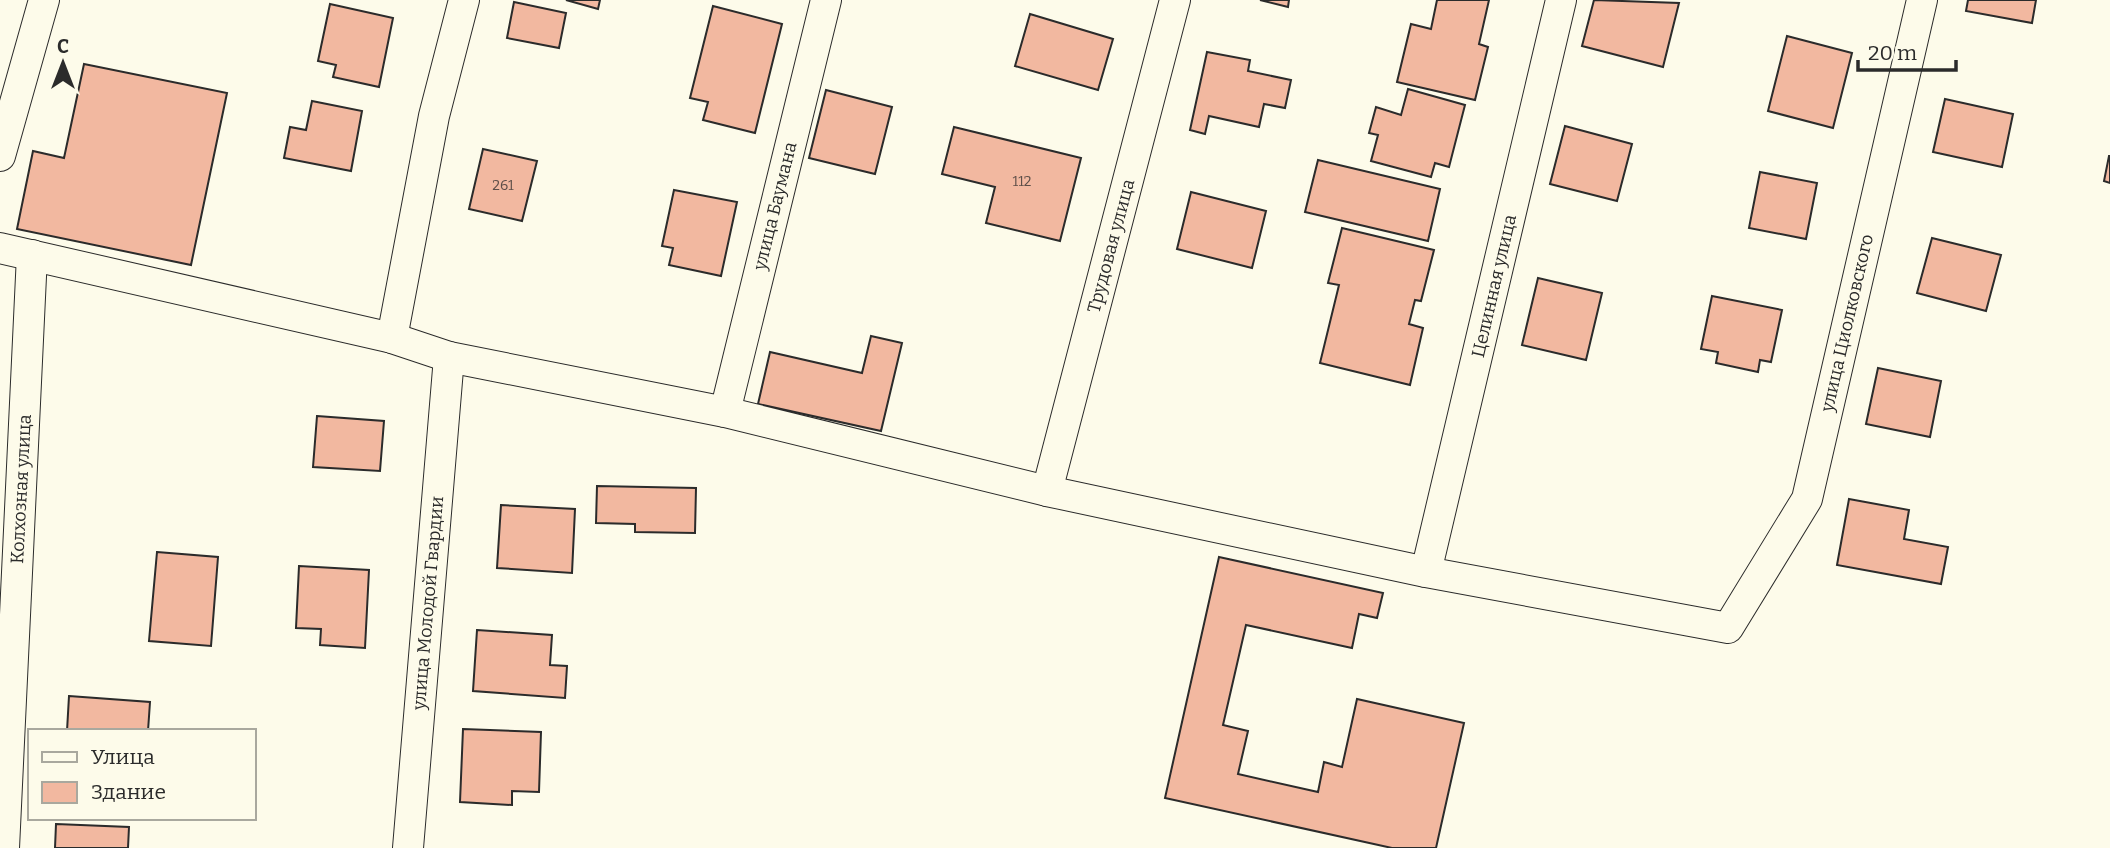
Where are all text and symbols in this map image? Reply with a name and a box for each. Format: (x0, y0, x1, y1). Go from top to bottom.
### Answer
north arrow (28, 28, 98, 98)
scale bar (1858, 28, 1956, 72)
text: С (57, 35, 69, 58)
text: 20 m (1868, 40, 1917, 66)
street label: улица Баумана (748, 139, 802, 273)
house number: 112 (1013, 173, 1031, 190)
house number: 261 (492, 177, 514, 194)
street label: Трудовая улица (1083, 177, 1139, 315)
street label: Целинная улица (1467, 212, 1521, 360)
street label: улица Циолковского (1816, 232, 1878, 415)
street label: Колхозная улица (6, 414, 36, 564)
street label: улица Молодой Гвардии (408, 495, 448, 712)
legend (28, 729, 256, 820)
text: Улица (91, 744, 155, 770)
text: Здание (91, 779, 166, 805)

